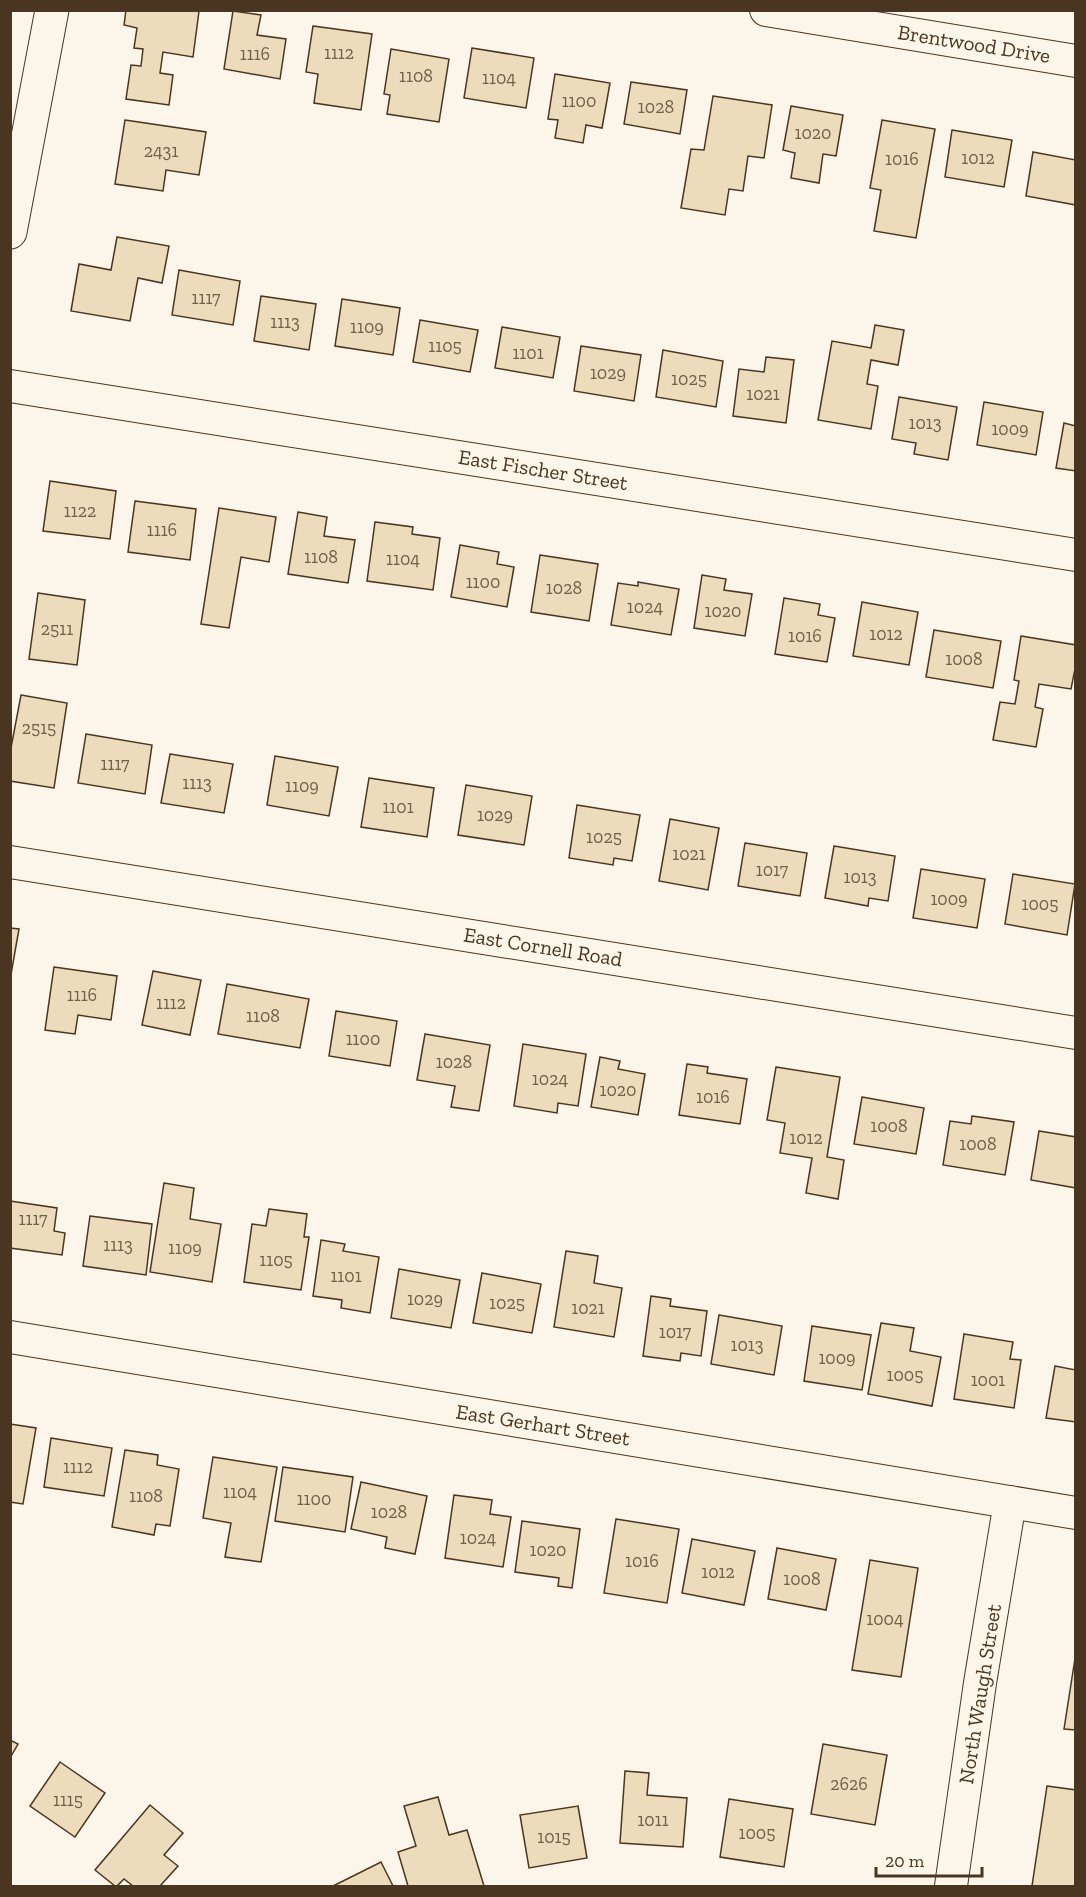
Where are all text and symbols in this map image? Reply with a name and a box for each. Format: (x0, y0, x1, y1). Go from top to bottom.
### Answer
street label: Brentwood Drive (896, 19, 1052, 68)
house number: 1112 (324, 42, 354, 64)
house number: 1116 (240, 43, 270, 65)
house number: 1108 (399, 65, 433, 87)
house number: 1104 (482, 67, 516, 89)
house number: 1100 (562, 90, 596, 112)
house number: 1028 (638, 96, 674, 118)
house number: 1020 (795, 122, 831, 144)
house number: 2431 (144, 140, 178, 162)
house number: 1012 (961, 147, 995, 169)
house number: 1016 (885, 148, 919, 170)
house number: 1117 (192, 287, 221, 309)
house number: 1113 (270, 311, 300, 333)
house number: 1109 (350, 316, 384, 338)
house number: 1105 (428, 335, 462, 357)
house number: 1101 (512, 342, 544, 364)
house number: 1029 (590, 362, 626, 384)
house number: 1025 (671, 368, 707, 390)
house number: 1021 (746, 383, 780, 405)
house number: 1013 (908, 412, 942, 434)
house number: 1009 (991, 418, 1029, 440)
street label: East Fischer Street (457, 444, 630, 495)
house number: 1122 (64, 500, 96, 522)
house number: 1116 (147, 519, 177, 541)
house number: 1108 (304, 546, 338, 568)
house number: 1104 (386, 548, 420, 570)
house number: 1100 (466, 571, 500, 593)
house number: 1028 (546, 577, 582, 599)
house number: 1024 (627, 596, 663, 618)
house number: 1020 (705, 600, 741, 622)
house number: 2511 (41, 618, 73, 640)
house number: 1012 (869, 623, 903, 645)
house number: 1016 (788, 625, 822, 647)
house number: 1008 (945, 648, 983, 670)
house number: 2515 (22, 717, 56, 739)
house number: 1117 (101, 753, 130, 775)
house number: 1113 (182, 772, 212, 794)
house number: 1109 (285, 775, 319, 797)
house number: 1101 (382, 796, 414, 818)
house number: 1029 (477, 804, 513, 826)
house number: 1025 (586, 826, 622, 848)
house number: 1021 (672, 843, 706, 865)
house number: 1017 (756, 859, 789, 881)
house number: 1013 (843, 866, 877, 888)
house number: 1009 (930, 888, 968, 910)
house number: 1005 (1022, 893, 1058, 915)
street label: East Cornell Road (462, 922, 625, 971)
house number: 1116 (67, 984, 97, 1006)
house number: 1112 (156, 992, 186, 1014)
house number: 1108 (246, 1005, 280, 1027)
house number: 1100 (346, 1028, 380, 1050)
house number: 1028 (436, 1051, 472, 1073)
house number: 1024 (532, 1068, 568, 1090)
house number: 1020 (600, 1079, 636, 1101)
house number: 1016 (696, 1086, 730, 1108)
house number: 1008 (870, 1115, 908, 1137)
house number: 1012 (789, 1127, 823, 1149)
house number: 1008 (959, 1133, 997, 1155)
house number: 1117 (19, 1208, 48, 1230)
house number: 1113 (103, 1234, 133, 1256)
house number: 1109 (168, 1237, 202, 1259)
house number: 1105 (259, 1249, 293, 1271)
house number: 1101 (330, 1265, 362, 1287)
house number: 1029 (407, 1288, 443, 1310)
house number: 1025 (489, 1292, 525, 1314)
house number: 1021 (571, 1297, 605, 1319)
house number: 1017 (659, 1321, 692, 1343)
house number: 1013 (730, 1334, 764, 1356)
house number: 1009 (818, 1347, 856, 1369)
house number: 1005 (887, 1364, 923, 1386)
house number: 1001 (971, 1369, 1005, 1391)
street label: East Gerhart Street (454, 1398, 632, 1451)
house number: 1112 (63, 1456, 93, 1478)
house number: 1104 (223, 1481, 257, 1503)
house number: 1108 (129, 1485, 163, 1507)
house number: 1100 (297, 1488, 331, 1510)
house number: 1028 (371, 1501, 407, 1523)
house number: 1024 (460, 1527, 496, 1549)
house number: 1020 (530, 1539, 566, 1561)
house number: 1016 (625, 1550, 659, 1572)
house number: 1012 (701, 1561, 735, 1583)
house number: 1008 (783, 1568, 821, 1590)
street label: North Waugh Street (953, 1602, 1006, 1786)
house number: 1004 (866, 1608, 904, 1630)
house number: 2626 (830, 1773, 868, 1795)
house number: 1115 (53, 1789, 83, 1811)
house number: 1011 (637, 1809, 669, 1831)
house number: 1005 (739, 1822, 775, 1844)
house number: 1015 (537, 1826, 571, 1848)
scale bar (876, 1840, 982, 1878)
text: 20 m (885, 1850, 925, 1872)

